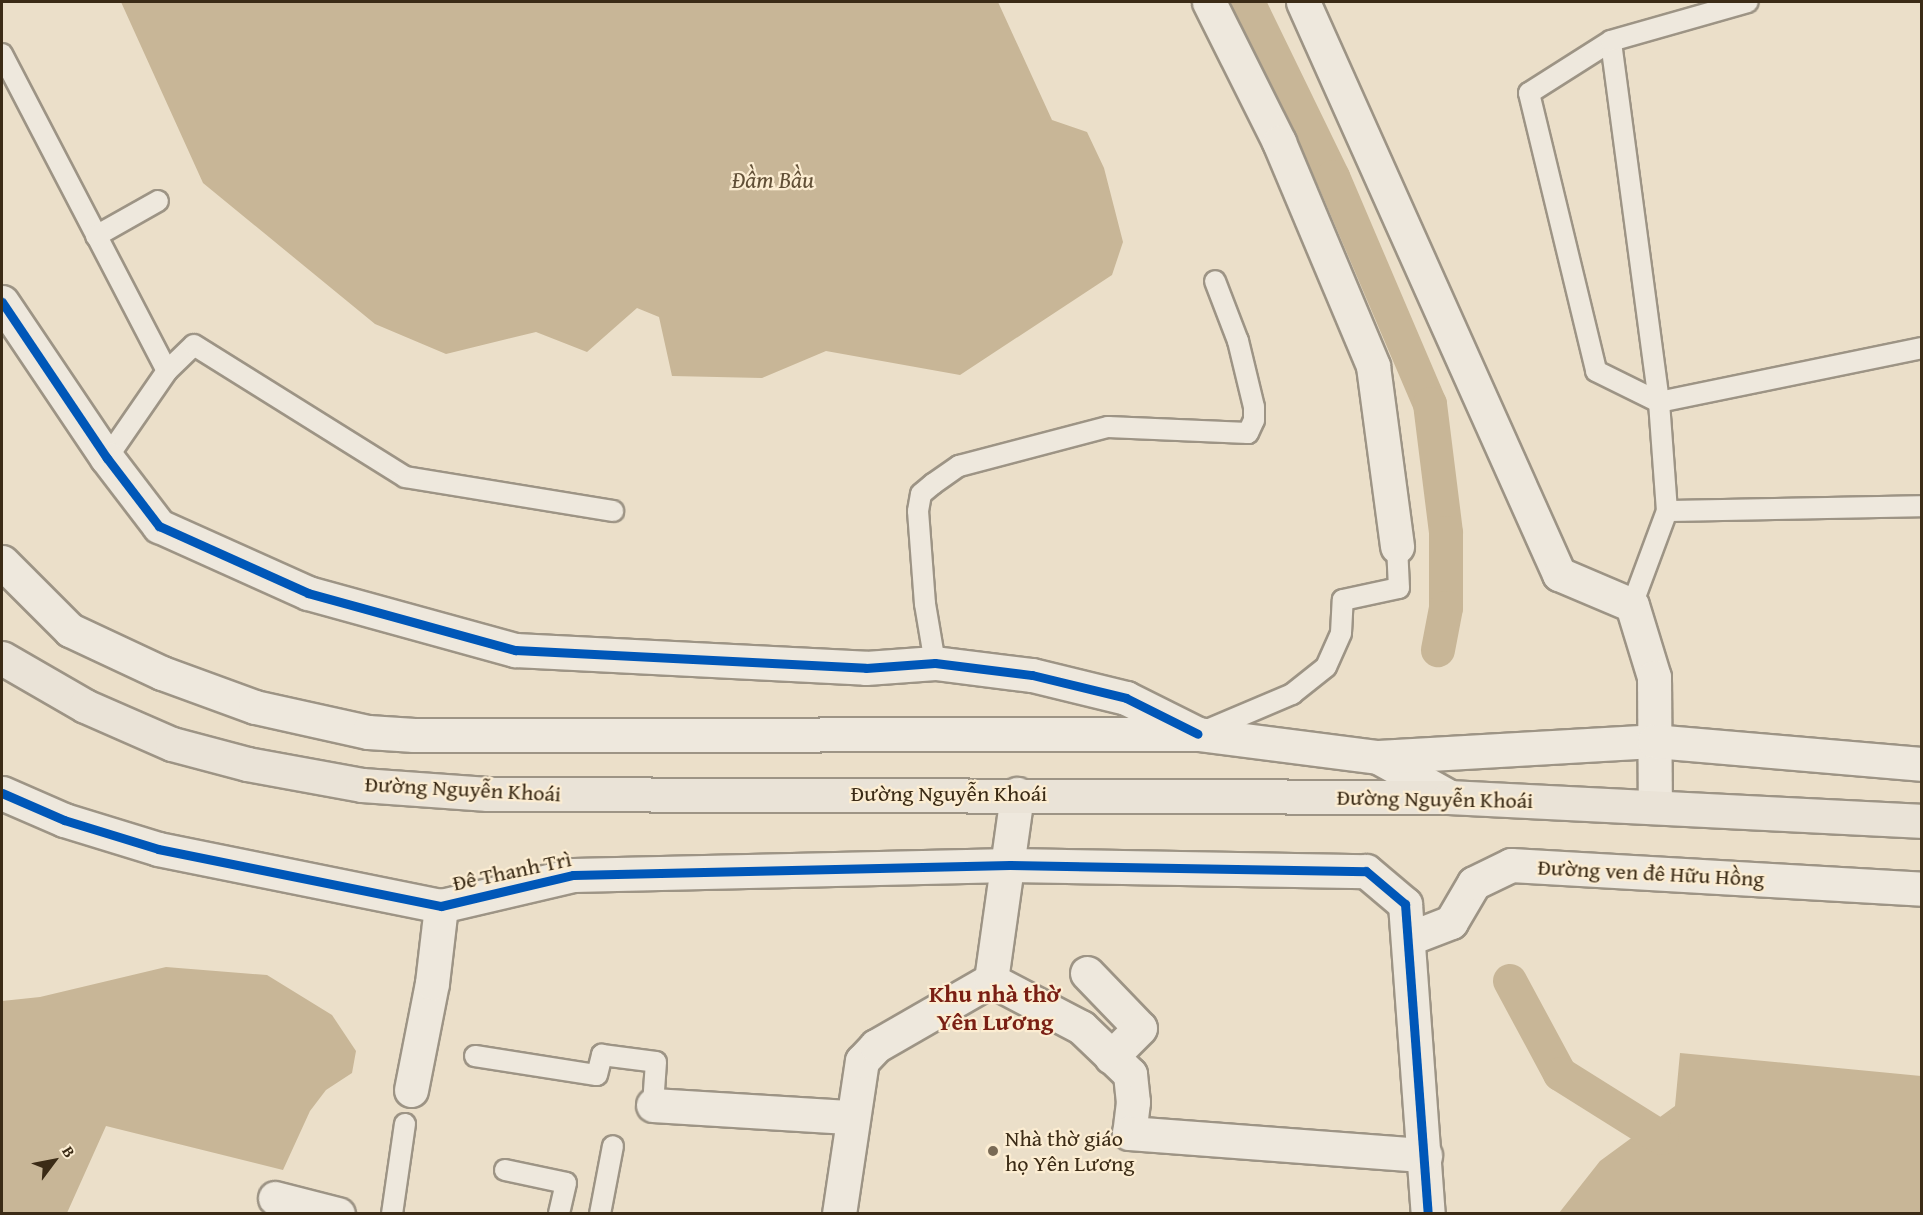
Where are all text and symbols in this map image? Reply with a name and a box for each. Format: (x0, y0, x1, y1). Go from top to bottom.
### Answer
water label: Đầm Bầu (732, 166, 814, 194)
street label: Đường Nguyễn Khoái (364, 771, 562, 807)
street label: Đường Nguyễn Khoái (851, 781, 1047, 807)
street label: Đường Nguyễn Khoái (1337, 784, 1533, 814)
street label: Đê Thanh Trì (450, 846, 574, 896)
street label: Đường ven đê Hữu Hồng (1537, 854, 1765, 892)
district label: Khu nhà thờ Yên Lương (929, 980, 1061, 1036)
place label: Nhà thờ giáo họ Yên Lương (1005, 1125, 1134, 1176)
north arrow (24, 1131, 84, 1191)
text: B (56, 1141, 82, 1162)
marker: Nhà thờ giáo họ Yên Lương (986, 1144, 1000, 1158)

